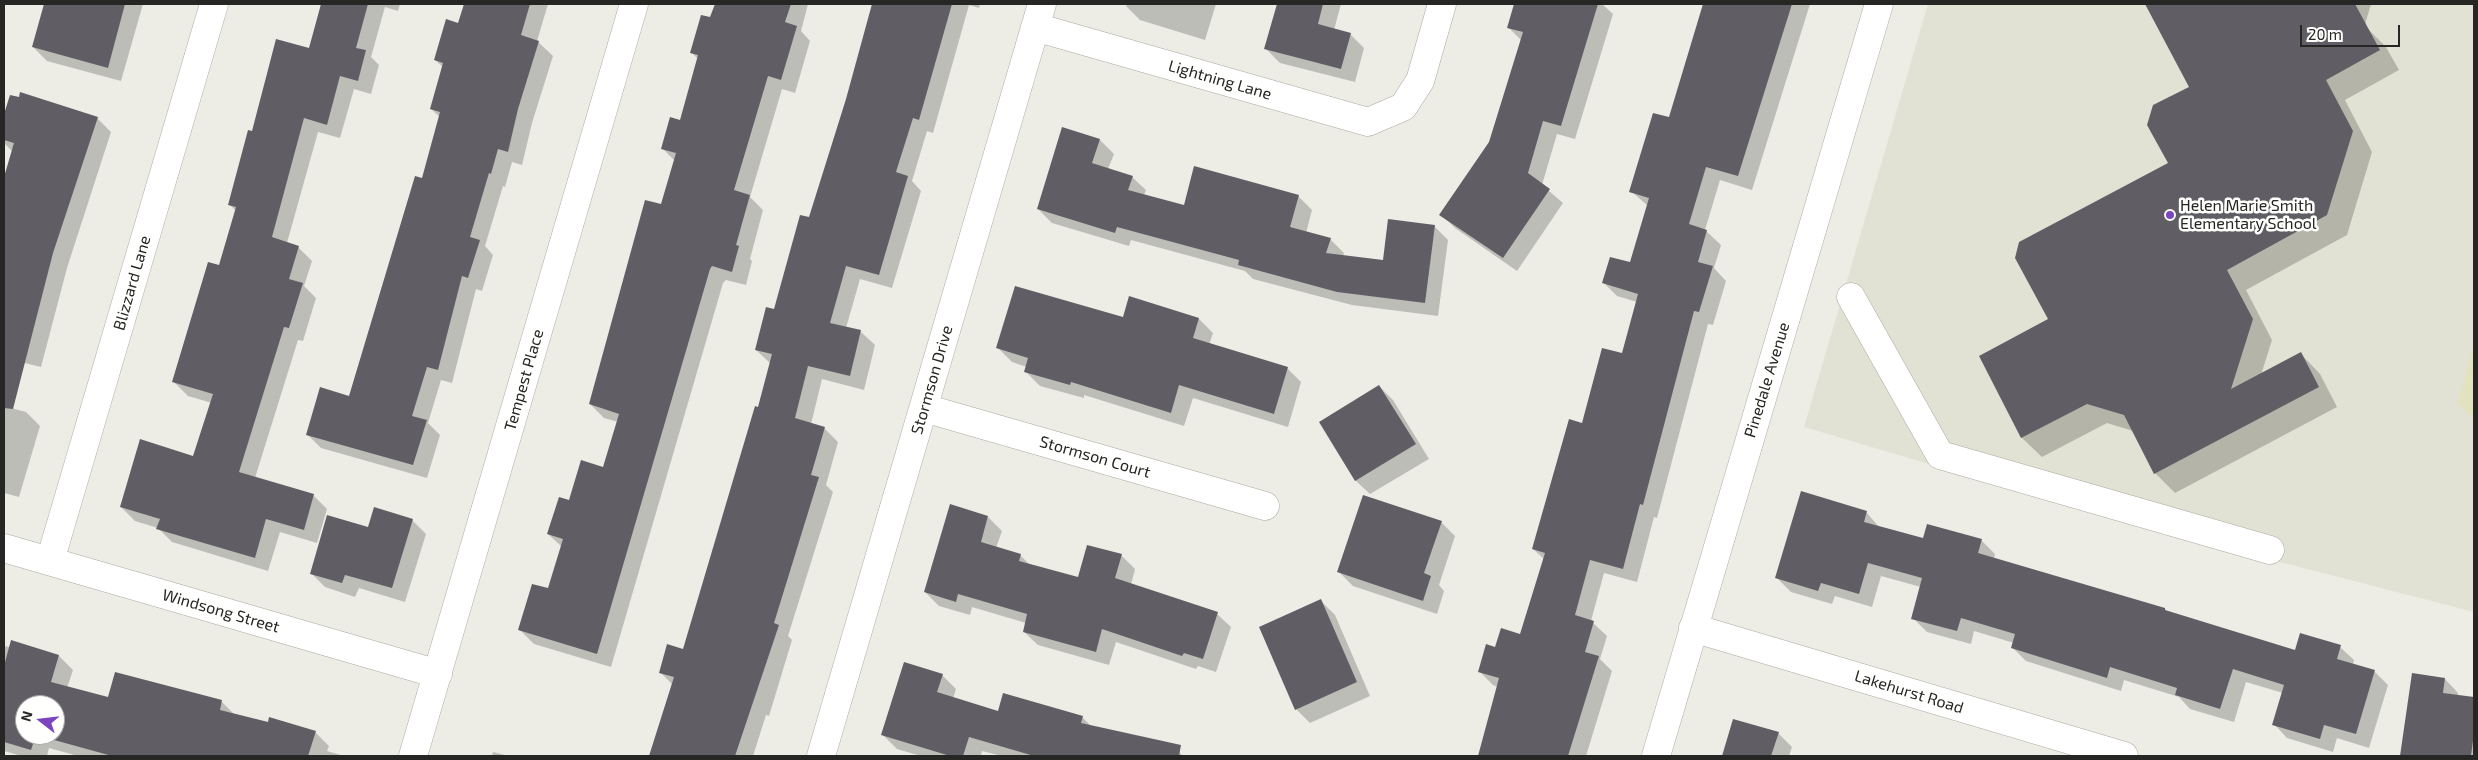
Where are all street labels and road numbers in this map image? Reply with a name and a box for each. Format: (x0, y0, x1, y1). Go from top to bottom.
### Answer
street label: Lightning Lane (1166, 56, 1274, 104)
street label: Blizzard Lane (109, 233, 155, 333)
street label: Pinedale Avenue (1740, 320, 1794, 440)
street label: Stormson Drive (907, 323, 957, 437)
street label: Tempest Place (500, 327, 548, 433)
street label: Stormson Court (1037, 432, 1153, 482)
street label: Windsong Street (160, 585, 282, 637)
street label: Lakehurst Road (1852, 666, 1966, 718)

